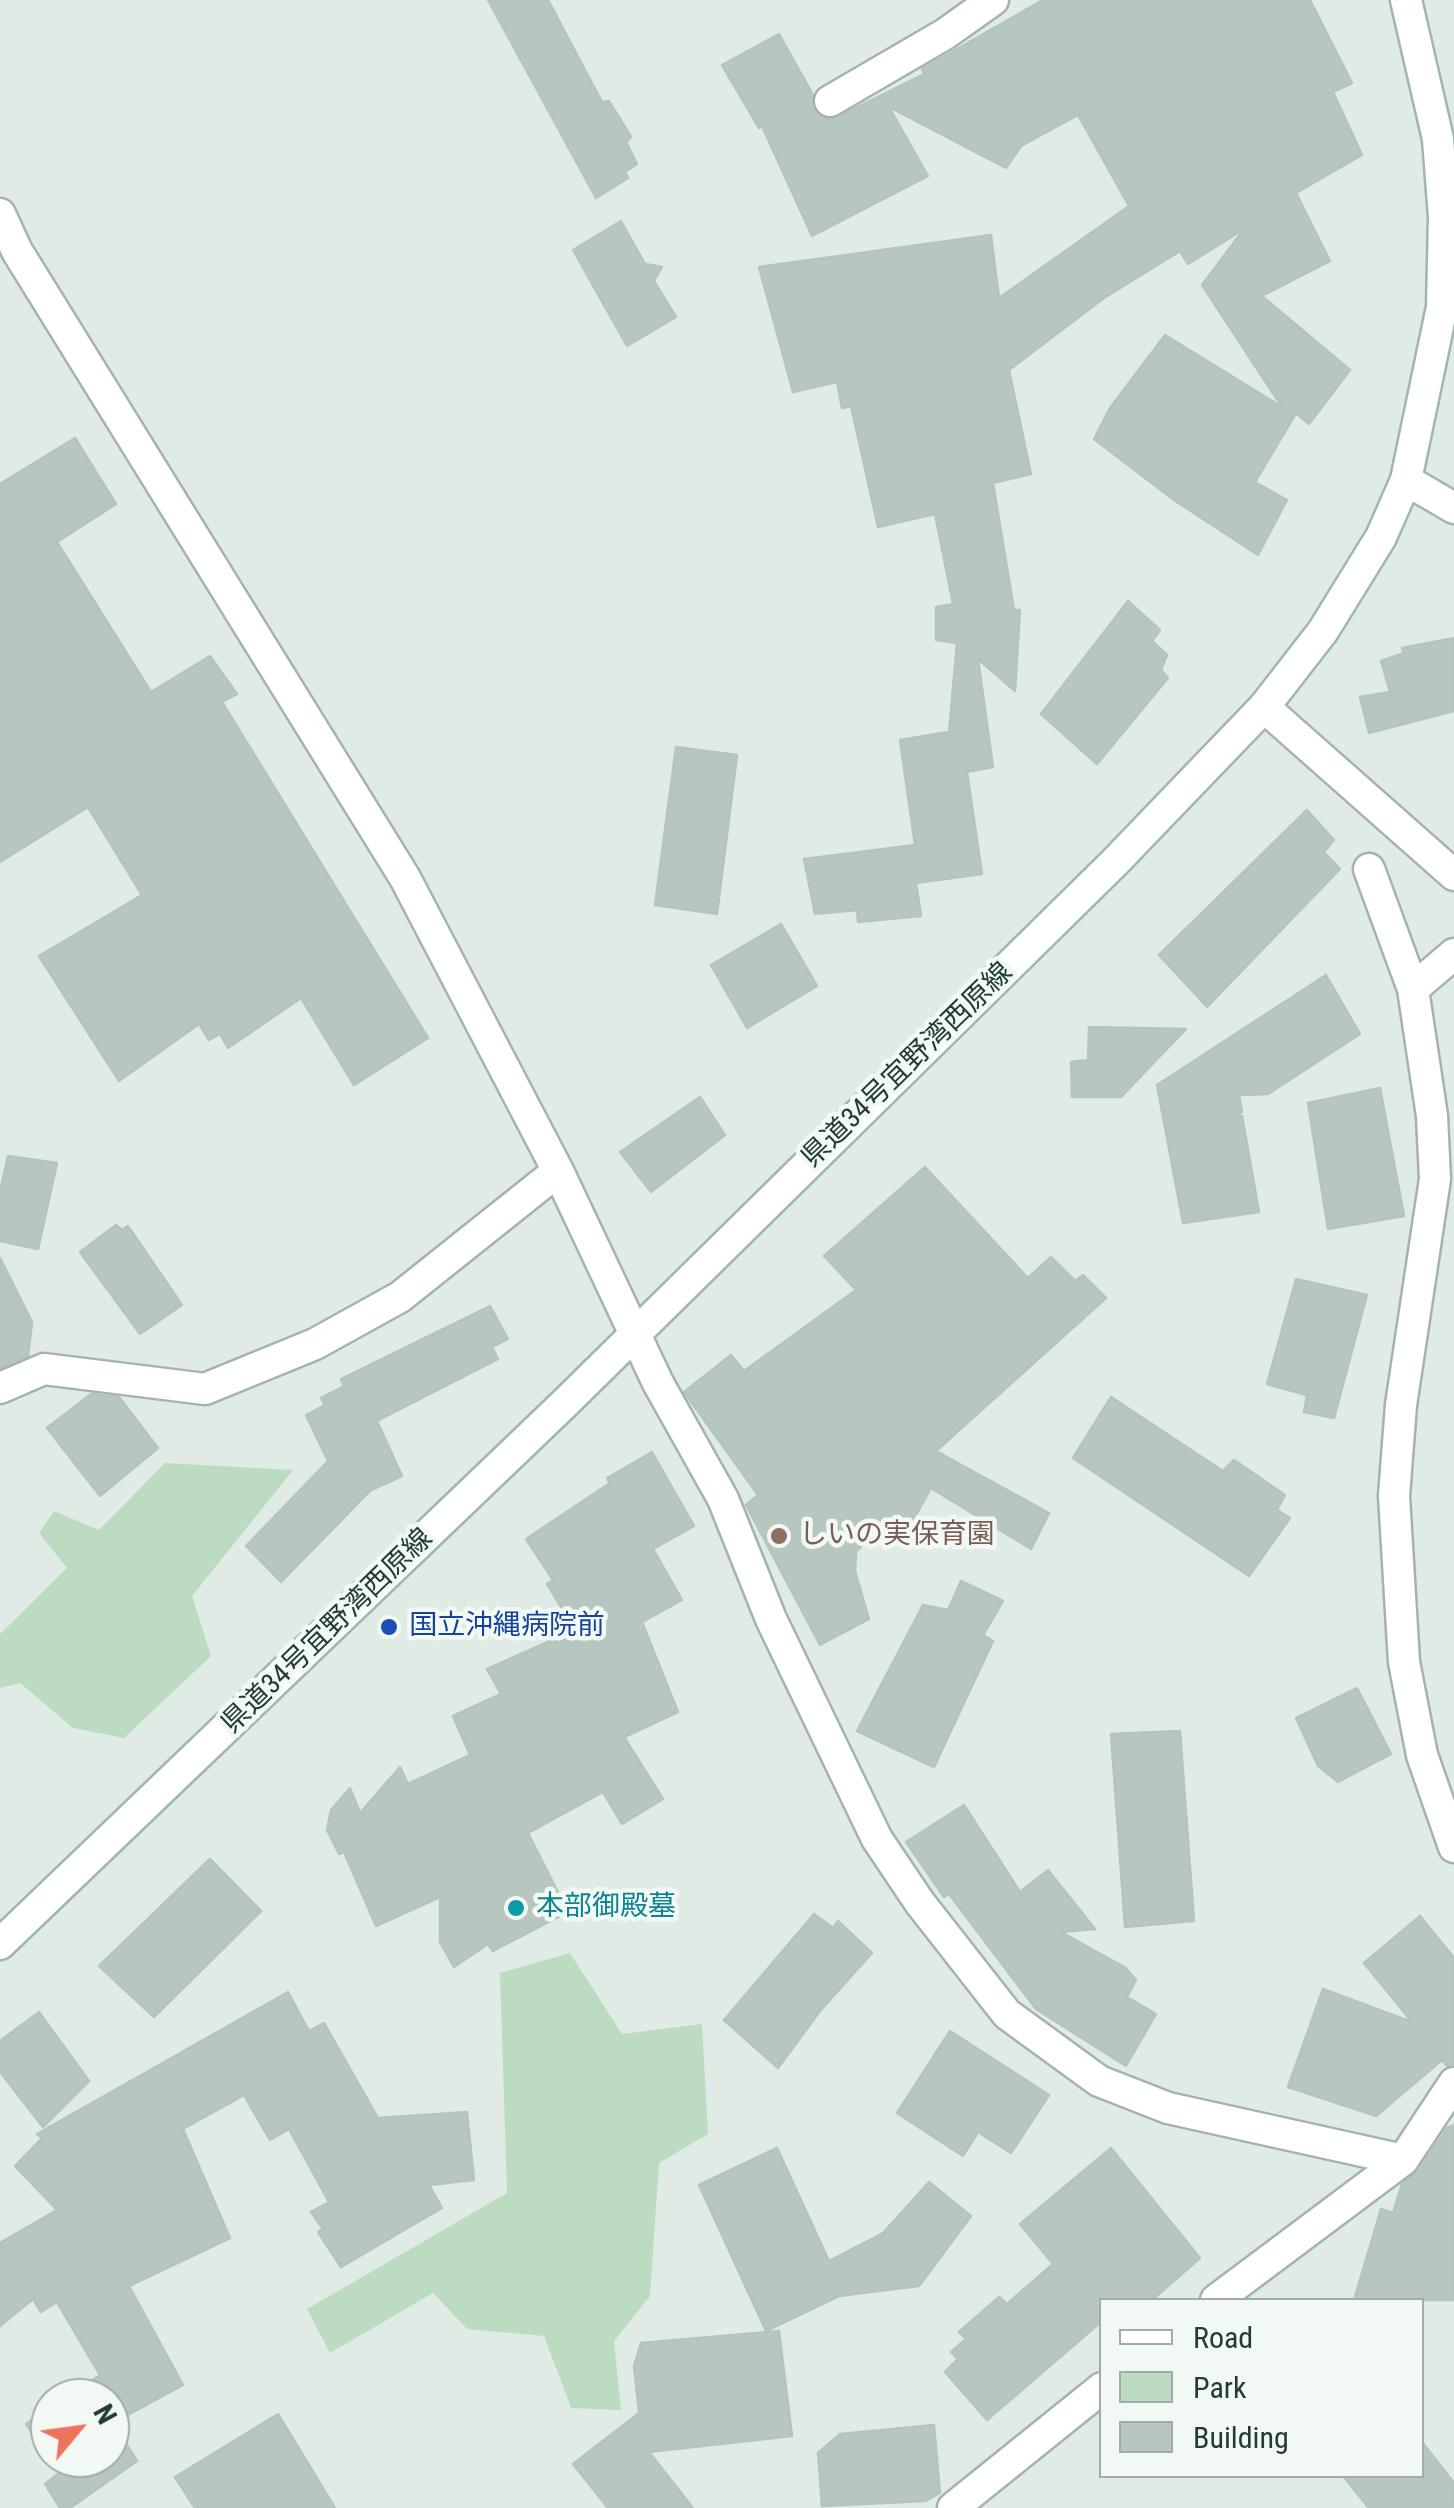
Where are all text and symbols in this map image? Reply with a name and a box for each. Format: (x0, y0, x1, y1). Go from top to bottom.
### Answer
street label: 県道34号宜野湾西原線 (796, 957, 1020, 1175)
place label: しいの実保育園 (799, 1519, 995, 1553)
street label: 県道34号宜野湾西原線 (216, 1523, 440, 1741)
marker: しいの実保育園 (768, 1525, 790, 1547)
place label: 国立沖縄病院前 (409, 1610, 605, 1644)
marker: 国立沖縄病院前 (378, 1616, 400, 1638)
place label: 本部御殿墓 (536, 1891, 676, 1925)
marker: 本部御殿墓 (505, 1897, 527, 1919)
legend (1099, 2298, 1424, 2478)
text: Road (1193, 2320, 1253, 2355)
text: Park (1193, 2370, 1247, 2405)
north arrow (30, 2378, 130, 2478)
text: N (86, 2399, 124, 2430)
text: Building (1193, 2420, 1289, 2455)

